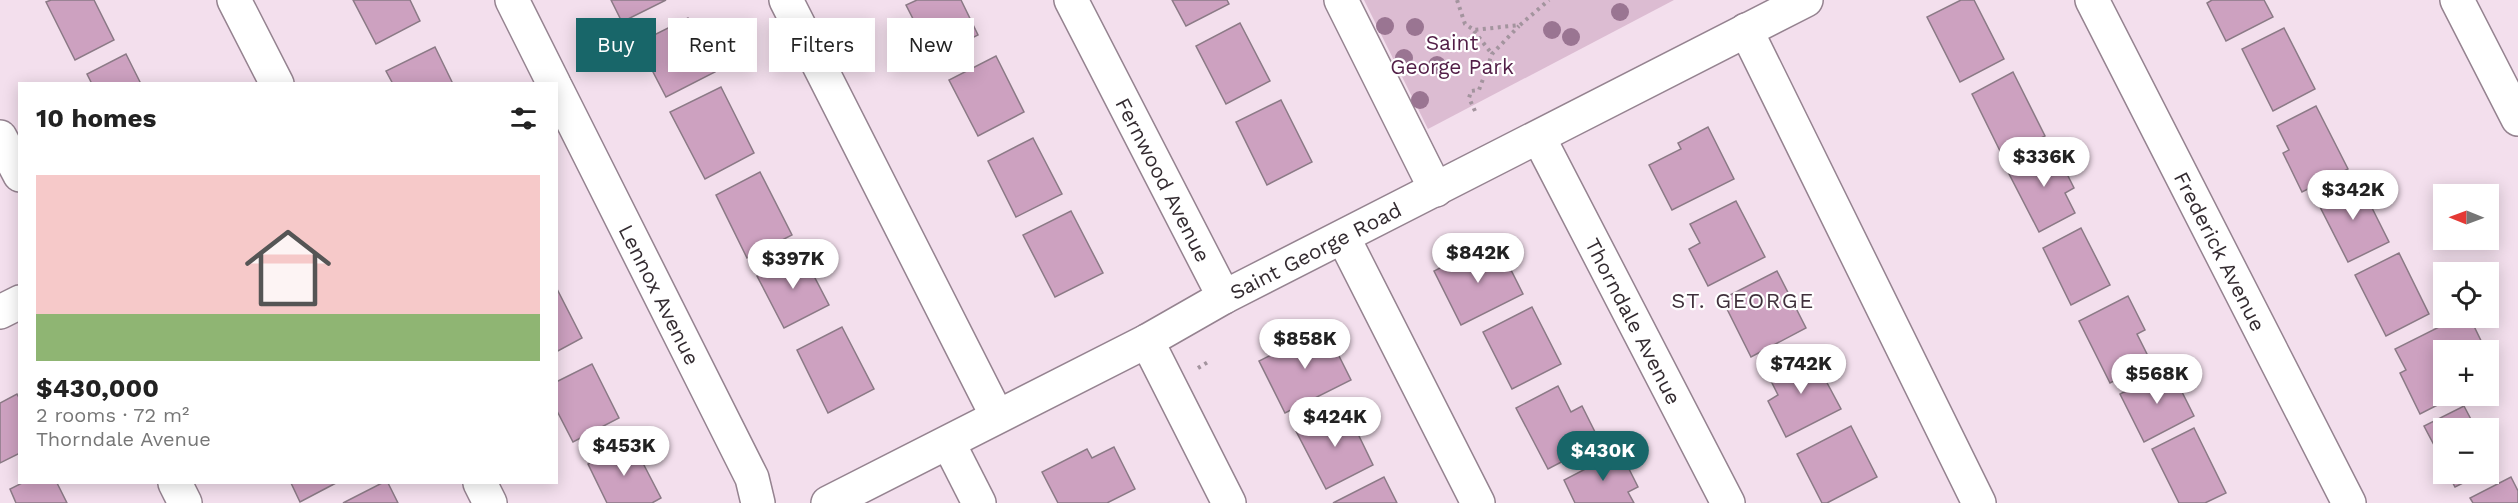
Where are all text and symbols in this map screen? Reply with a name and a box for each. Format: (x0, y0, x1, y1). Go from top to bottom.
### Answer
chip: Buy (576, 18, 656, 72)
chip: Rent (668, 18, 757, 72)
chip: Filters (769, 18, 875, 72)
chip: New (887, 18, 974, 72)
park label: Saint George Park (1390, 30, 1514, 79)
street label: Fernwood Avenue (1111, 93, 1216, 266)
icon: filters (507, 102, 540, 135)
text: 10 homes (36, 103, 156, 133)
pin: $336K (2002, 137, 2086, 188)
text: $336K (2013, 144, 2075, 168)
street label: Frederick Avenue (2169, 167, 2271, 335)
pin: $342K (2311, 170, 2395, 221)
text: $342K (2321, 177, 2385, 201)
north arrow (2433, 184, 2499, 250)
map controls (2433, 184, 2499, 484)
street label: Saint George Road (1225, 196, 1405, 305)
icon: home (234, 214, 342, 322)
street label: Lennox Avenue (614, 220, 705, 369)
pin: $842K (1436, 233, 1520, 284)
street label: Thorndale Avenue (1580, 234, 1687, 408)
pin: $397K (751, 239, 835, 290)
text: $842K (1446, 240, 1510, 264)
text: $397K (762, 246, 824, 270)
button: locate (2433, 262, 2499, 328)
district label: ST. GEORGE (1671, 288, 1815, 313)
pin: $858K (1263, 319, 1347, 370)
text: $858K (1273, 326, 1337, 350)
button: + (2433, 340, 2499, 406)
pin: $742K (1759, 344, 1843, 395)
text: $742K (1770, 351, 1832, 375)
pin: $568K (2115, 354, 2199, 405)
text: $568K (2125, 361, 2189, 385)
text: $430,000 (36, 373, 159, 403)
pin: $424K (1293, 397, 1377, 448)
text: 2 rooms · 72 m² (36, 403, 189, 427)
text: $424K (1303, 404, 1367, 428)
button: − (2433, 418, 2499, 484)
pin: $453K (582, 426, 666, 477)
text: Thorndale Avenue (36, 427, 211, 451)
pin: $430K (1561, 431, 1645, 482)
text: $453K (592, 433, 656, 457)
text: $430K (1571, 438, 1635, 462)

